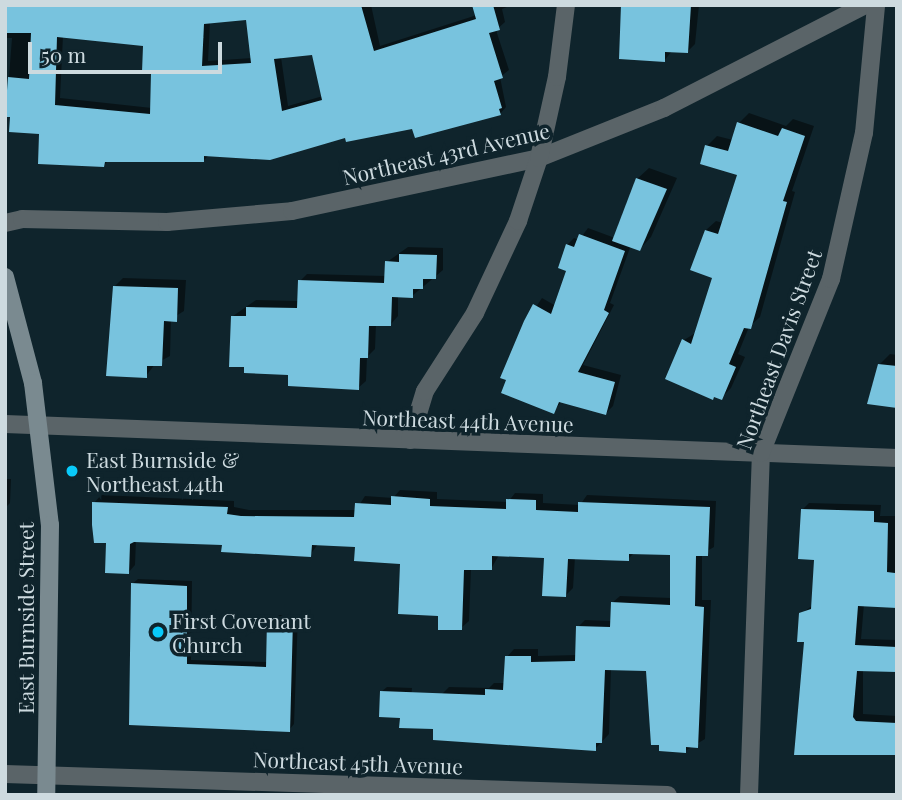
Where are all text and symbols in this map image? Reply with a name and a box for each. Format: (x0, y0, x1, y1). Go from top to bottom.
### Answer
scale bar (32, 28, 226, 72)
text: 50 m (41, 40, 86, 68)
street label: Northeast 43rd Avenue (339, 117, 553, 189)
street label: Northeast Davis Street (730, 246, 826, 452)
street label: Northeast 44th Avenue (361, 404, 575, 436)
place label: East Burnside & Northeast 44th (86, 446, 240, 496)
marker: East Burnside & Northeast 44th (64, 463, 80, 479)
street label: East Burnside Street (12, 522, 38, 714)
place label: First Covenant Church (172, 607, 311, 657)
marker: First Covenant Church (150, 624, 166, 640)
street label: Northeast 45th Avenue (252, 746, 464, 778)

